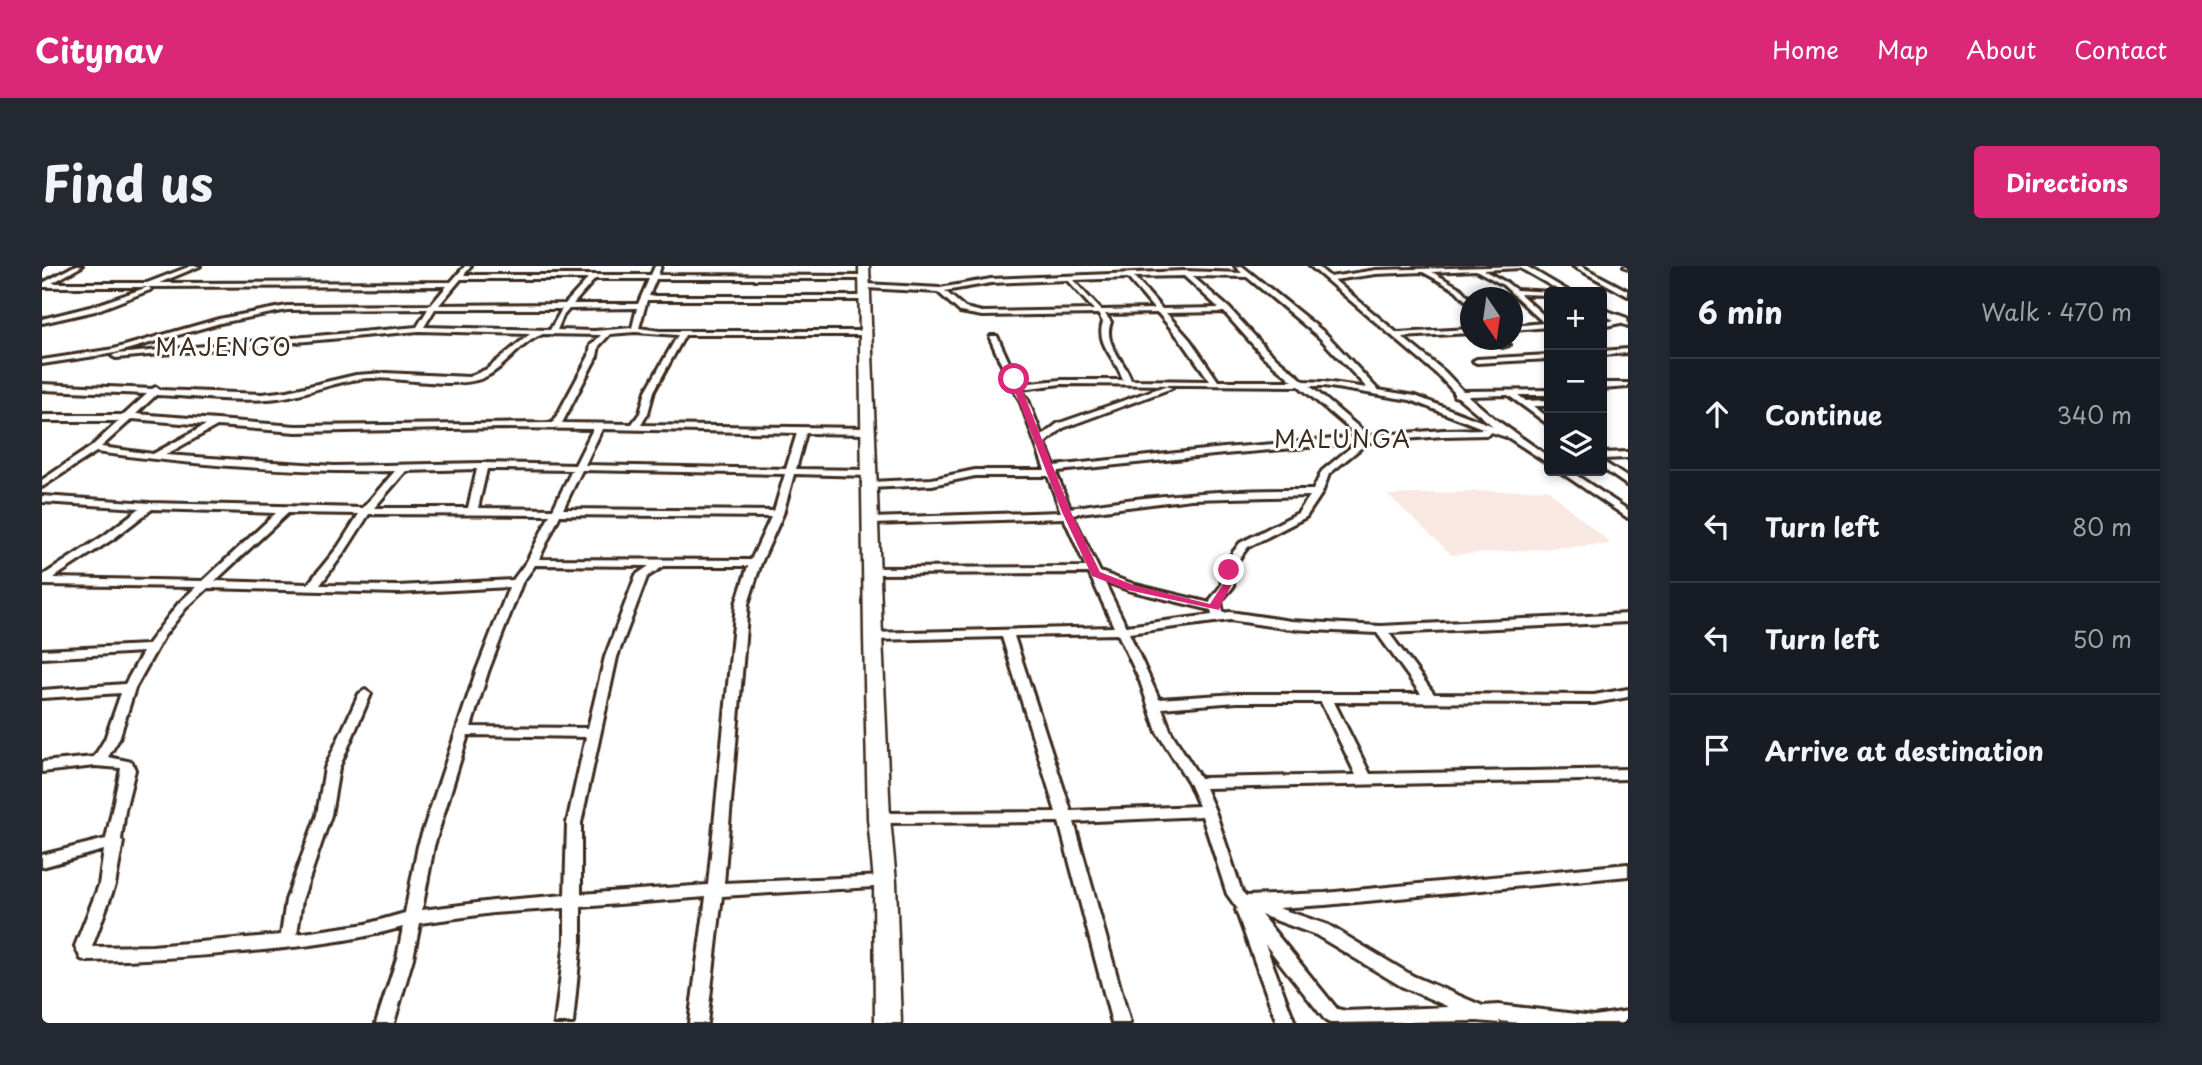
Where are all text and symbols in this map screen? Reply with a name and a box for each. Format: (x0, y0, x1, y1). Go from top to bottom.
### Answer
text: Citynav (35, 24, 163, 74)
text: Home (1772, 31, 1839, 67)
text: Map (1877, 31, 1928, 67)
text: About (1966, 31, 2036, 67)
text: Contact (2074, 31, 2167, 67)
text: Find us (42, 145, 213, 219)
button: Directions (1974, 146, 2160, 218)
north arrow (1460, 287, 1523, 350)
map controls (1544, 287, 1607, 476)
button: + (1544, 287, 1607, 350)
text: 6 min (1698, 289, 1783, 334)
text: Walk · 470 m (1981, 294, 2132, 329)
district label: MAJENGO (155, 329, 293, 364)
button: − (1544, 350, 1607, 413)
route start (998, 363, 1029, 394)
icon: ahead (1698, 395, 1736, 433)
text: Continue (1765, 395, 1882, 434)
text: 340 m (2057, 397, 2132, 432)
button: layers (1544, 413, 1607, 476)
district label: MALUNGA (1274, 421, 1412, 456)
icon: left (1698, 507, 1736, 545)
text: Turn left (1765, 507, 1880, 546)
text: 80 m (2072, 509, 2132, 544)
route end (1213, 554, 1244, 585)
icon: left (1698, 619, 1736, 657)
text: Turn left (1765, 619, 1880, 658)
text: 50 m (2072, 621, 2132, 656)
icon: arrive (1698, 731, 1736, 769)
text: Arrive at destination (1765, 731, 2044, 770)

